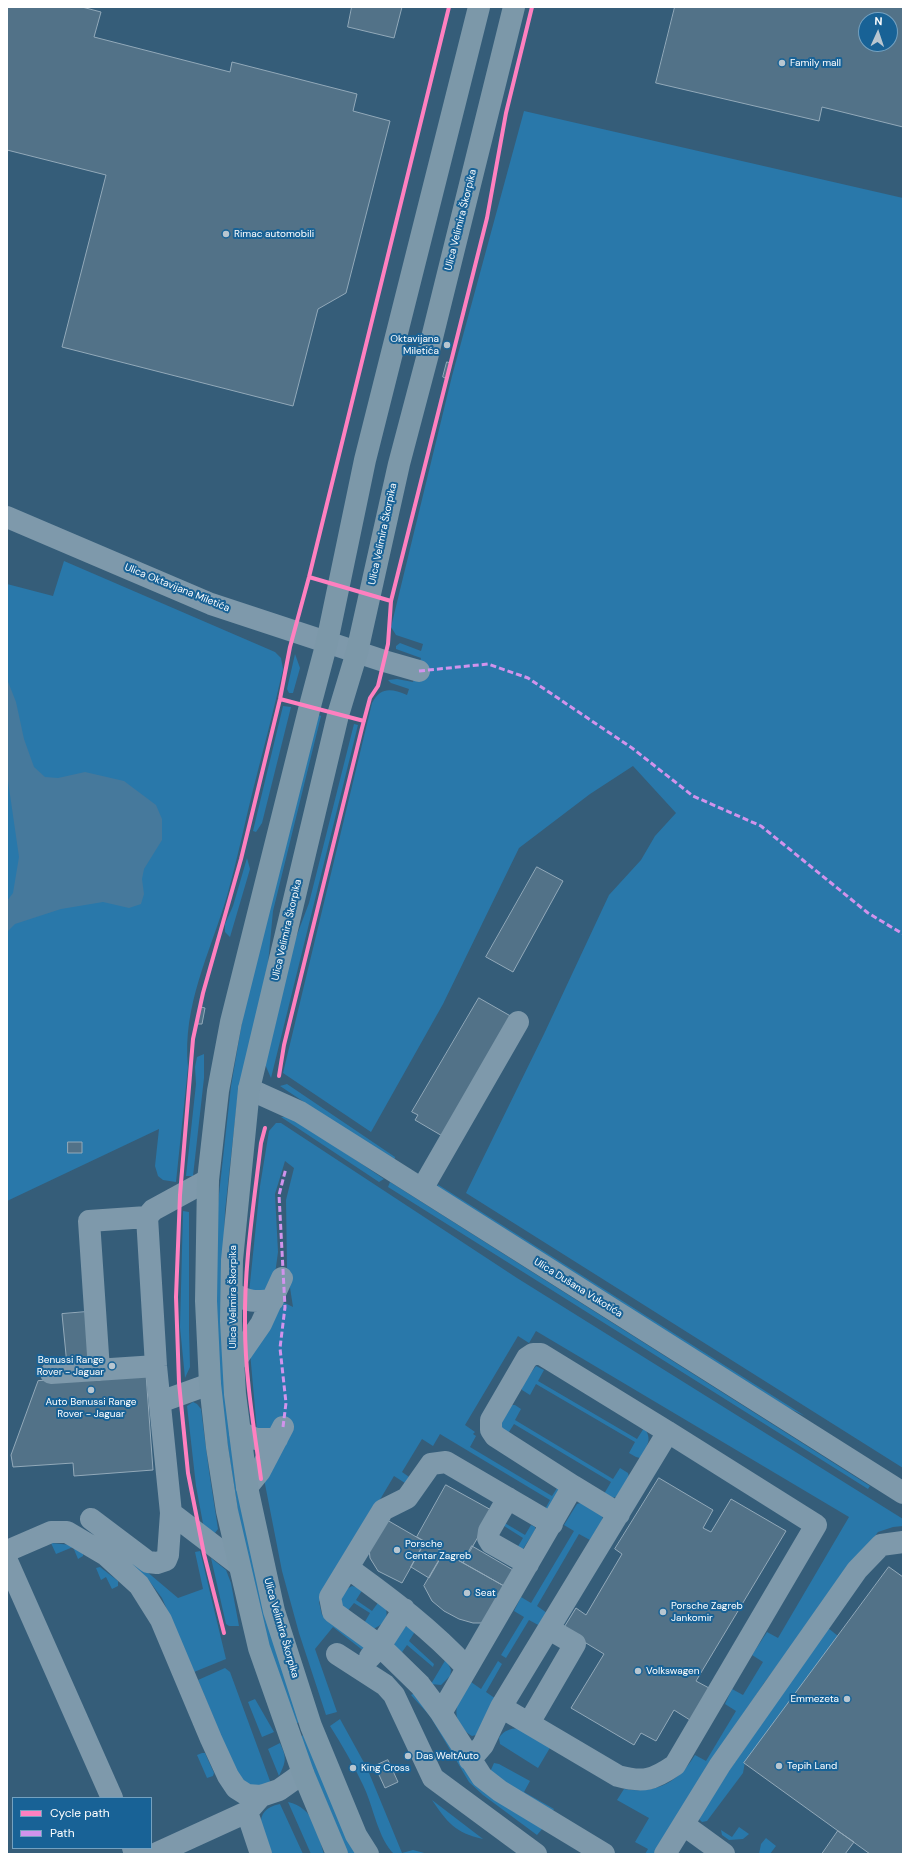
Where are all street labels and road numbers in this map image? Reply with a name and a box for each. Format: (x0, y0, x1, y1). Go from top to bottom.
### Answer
street label: Ulica Velimira Škorpika (443, 168, 479, 272)
street label: Ulica Velimira Škorpika (366, 482, 400, 586)
street label: Ulica Oktavijana Miletića (123, 561, 231, 615)
street label: Ulica Velimira Škorpika (269, 878, 305, 982)
street label: Ulica Velimira Škorpika (227, 1245, 239, 1349)
street label: Ulica Dušana Vukotića (532, 1256, 624, 1320)
street label: Ulica Velimira Škorpika (261, 1577, 301, 1679)

